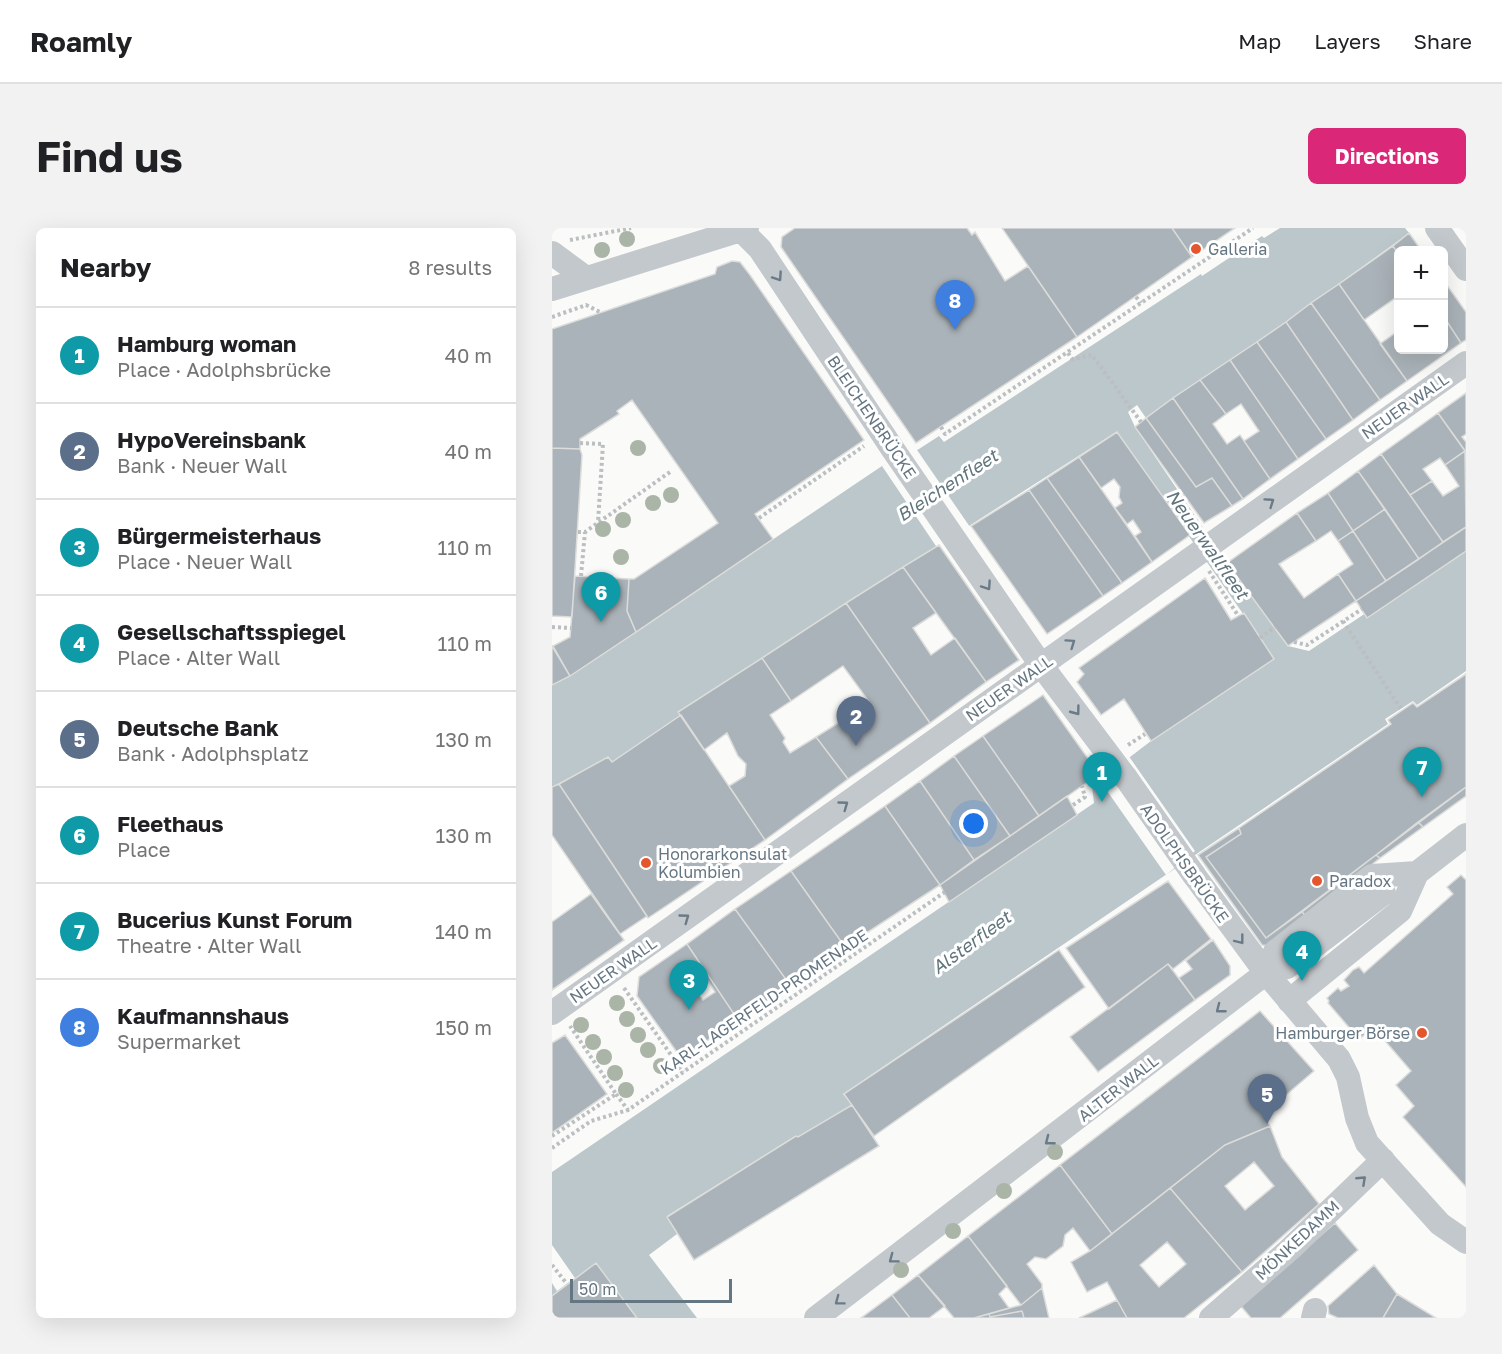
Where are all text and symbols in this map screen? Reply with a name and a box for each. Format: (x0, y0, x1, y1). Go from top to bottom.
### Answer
text: Roamly (30, 25, 132, 58)
text: Map (1238, 28, 1281, 54)
text: Layers (1314, 28, 1381, 54)
text: Share (1414, 28, 1472, 54)
button: Directions (1308, 128, 1466, 184)
text: Find us (36, 131, 183, 181)
place label: Galleria (1208, 239, 1267, 259)
marker: Galleria (1189, 242, 1203, 256)
map controls (1394, 246, 1448, 354)
button: + (1394, 246, 1448, 300)
text: Nearby (60, 252, 151, 283)
text: 8 results (408, 255, 492, 279)
one-way arrow (771, 270, 782, 281)
pin: 8 (936, 280, 974, 330)
button: − (1394, 300, 1448, 354)
text: Hamburg woman (117, 330, 296, 357)
text: 1 (74, 343, 85, 367)
text: 40 m (445, 343, 492, 367)
street label: BLEICHENBRÜCKE (823, 352, 921, 482)
text: Place · Adolphsbrücke (117, 357, 331, 381)
street label: NEUER WALL (1358, 369, 1452, 443)
text: HypoVereinsbank (117, 426, 306, 453)
text: 2 (73, 439, 86, 463)
text: 40 m (445, 439, 492, 463)
water label: Bleichenfleet (893, 443, 1003, 526)
text: Bank · Neuer Wall (117, 453, 287, 477)
water label: Neuerwallfleet (1162, 485, 1255, 604)
one-way arrow (1263, 498, 1274, 509)
text: Bürgermeisterhaus (117, 522, 321, 549)
text: 3 (73, 535, 86, 559)
text: 110 m (438, 535, 492, 559)
text: Place · Neuer Wall (117, 549, 292, 573)
pin: 6 (581, 572, 620, 622)
one-way arrow (980, 579, 991, 590)
text: Gesellschaftsspiegel (117, 618, 346, 645)
text: 4 (73, 631, 86, 655)
text: 110 m (438, 631, 492, 655)
one-way arrow (1065, 639, 1076, 650)
text: Place · Alter Wall (117, 645, 280, 669)
street label: NEUER WALL (962, 651, 1056, 725)
pin: 2 (836, 696, 876, 746)
one-way arrow (1069, 705, 1080, 716)
text: Deutsche Bank (117, 714, 279, 741)
text: 5 (73, 727, 86, 751)
text: 130 m (436, 727, 492, 751)
text: Bank · Adolphsplatz (117, 741, 309, 765)
pin: 7 (1402, 748, 1442, 797)
pin: 1 (1082, 752, 1122, 802)
street label: ADOLPHSBRÜCKE (1136, 800, 1234, 926)
one-way arrow (837, 801, 848, 812)
your location (959, 809, 988, 838)
text: Fleethaus (117, 810, 223, 837)
text: 6 (73, 823, 86, 847)
text: 130 m (436, 823, 492, 847)
text: Place (117, 837, 170, 861)
place label: Honorarkonsulat Kolumbien (658, 844, 787, 882)
marker: Honorarkonsulat Kolumbien (639, 856, 653, 870)
place label: Paradox (1329, 871, 1392, 891)
marker: Paradox (1310, 874, 1324, 888)
water label: Alsterfleet (927, 905, 1016, 978)
text: Bucerius Kunst Forum (117, 906, 352, 933)
one-way arrow (679, 914, 690, 925)
text: 7 (74, 919, 85, 943)
text: 140 m (435, 919, 492, 943)
street label: KARL-LAGERFELD-PROMENADE (656, 925, 872, 1079)
pin: 4 (1282, 932, 1322, 981)
text: Theatre · Alter Wall (117, 933, 302, 957)
street label: NEUER WALL (566, 933, 660, 1007)
one-way arrow (1232, 933, 1243, 944)
pin: 3 (670, 960, 708, 1010)
text: Kaufmannshaus (117, 1002, 289, 1029)
one-way arrow (1215, 1002, 1226, 1013)
text: 8 (73, 1015, 86, 1039)
text: 150 m (436, 1015, 492, 1039)
place label: Hamburger Börse (1275, 1023, 1410, 1043)
marker: Hamburger Börse (1415, 1026, 1429, 1040)
text: Supermarket (117, 1029, 241, 1053)
street label: ALTER WALL (1074, 1050, 1162, 1126)
pin: 5 (1248, 1074, 1286, 1124)
one-way arrow (1045, 1134, 1056, 1145)
one-way arrow (1355, 1176, 1366, 1187)
street label: MÖNKEDAMM (1251, 1196, 1343, 1284)
one-way arrow (889, 1252, 900, 1263)
scale bar (570, 1276, 732, 1304)
text: 50 m (579, 1279, 616, 1299)
one-way arrow (834, 1293, 845, 1304)

